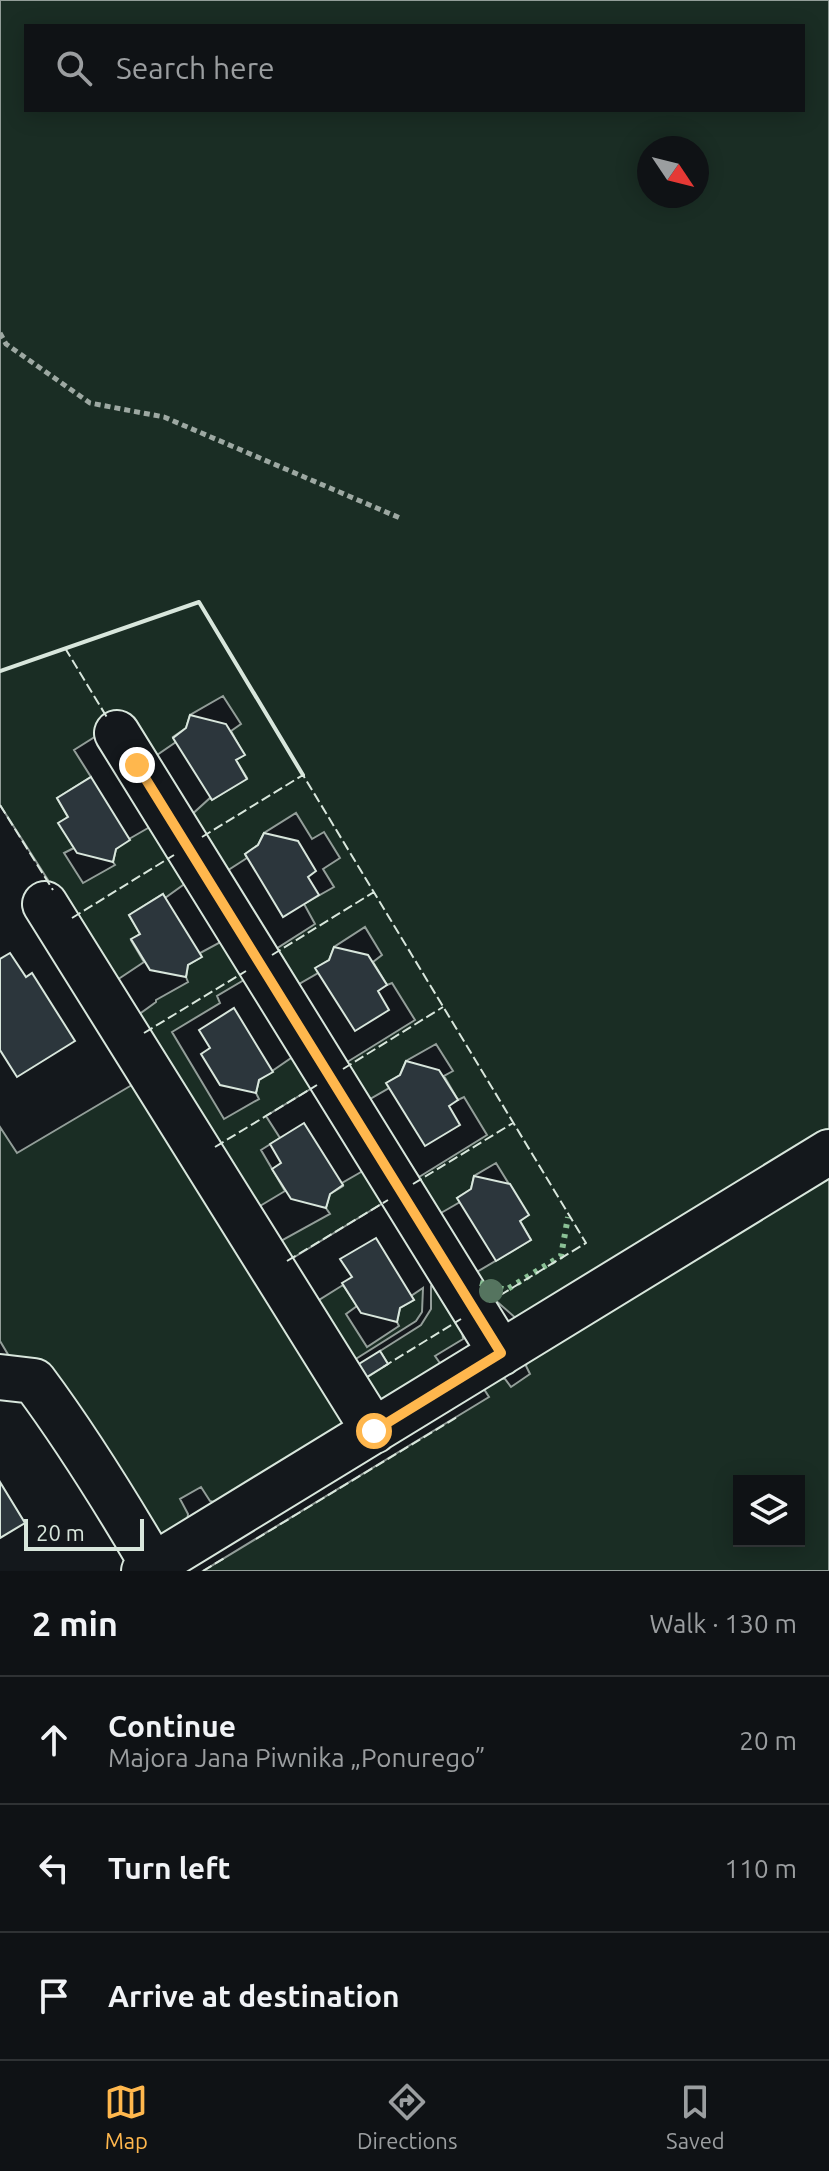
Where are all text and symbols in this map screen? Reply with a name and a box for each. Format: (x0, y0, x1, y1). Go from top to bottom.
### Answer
search box (24, 24, 805, 112)
icon: search (52, 46, 96, 90)
text: Search here (116, 51, 275, 85)
north arrow (637, 136, 709, 208)
route end (119, 747, 155, 783)
route start (356, 1413, 392, 1449)
map controls (733, 1475, 805, 1547)
button: layers (733, 1475, 805, 1547)
scale bar (24, 1515, 144, 1551)
text: 20 m (36, 1520, 85, 1545)
text: 2 min (32, 1604, 118, 1642)
text: Walk · 130 m (649, 1609, 797, 1638)
text: Continue (108, 1709, 236, 1743)
icon: ahead (32, 1718, 76, 1762)
text: 20 m (739, 1726, 797, 1755)
text: Majora Jana Piwnika „Ponurego” (108, 1743, 485, 1772)
icon: left (32, 1846, 76, 1890)
text: Turn left (108, 1851, 230, 1885)
text: 110 m (725, 1854, 797, 1883)
icon: arrive (32, 1974, 76, 2018)
text: Arrive at destination (108, 1979, 400, 2013)
tab: Map (104, 2080, 148, 2153)
tab: Directions (357, 2080, 457, 2153)
tab: Saved (666, 2080, 725, 2153)

